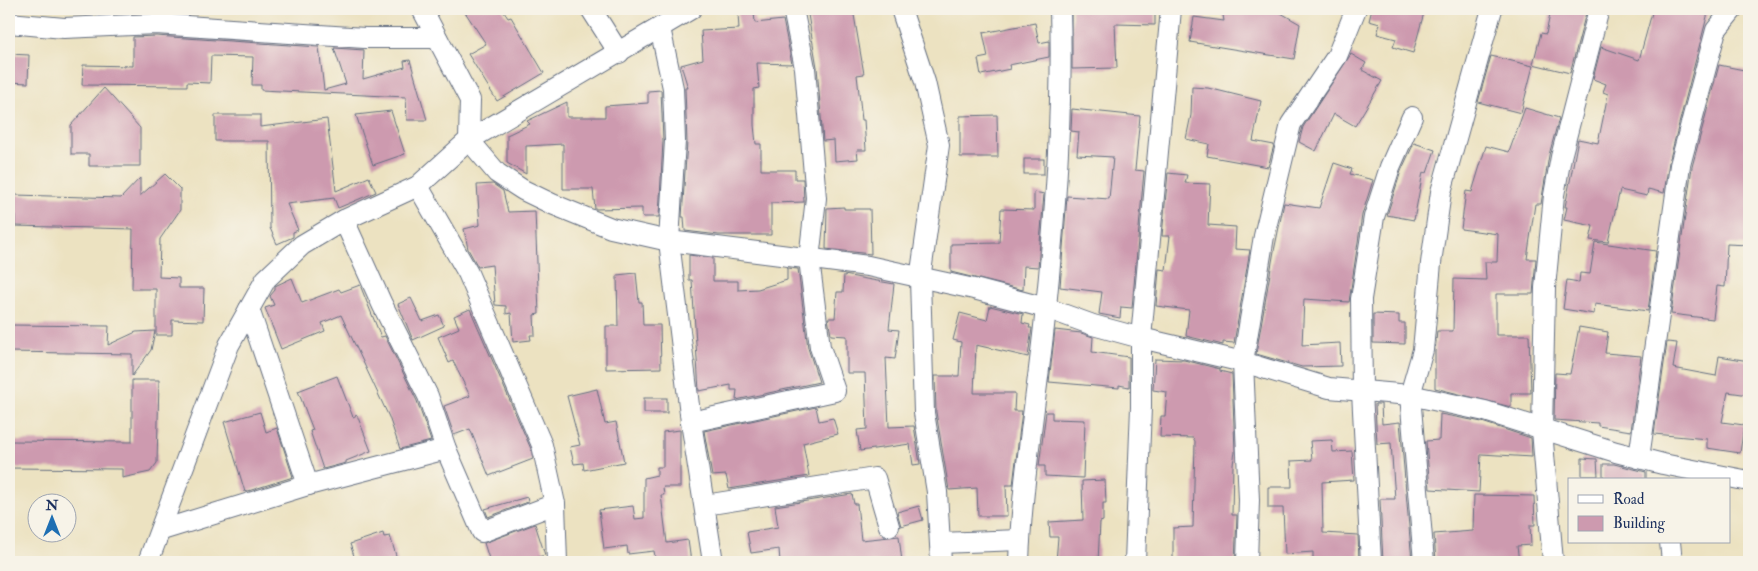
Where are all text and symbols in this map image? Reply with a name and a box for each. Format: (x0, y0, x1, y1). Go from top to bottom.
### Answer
legend (1568, 478, 1730, 544)
text: Road (1613, 490, 1645, 509)
north arrow (28, 494, 78, 544)
text: N (45, 497, 59, 514)
text: Building (1613, 514, 1665, 533)

